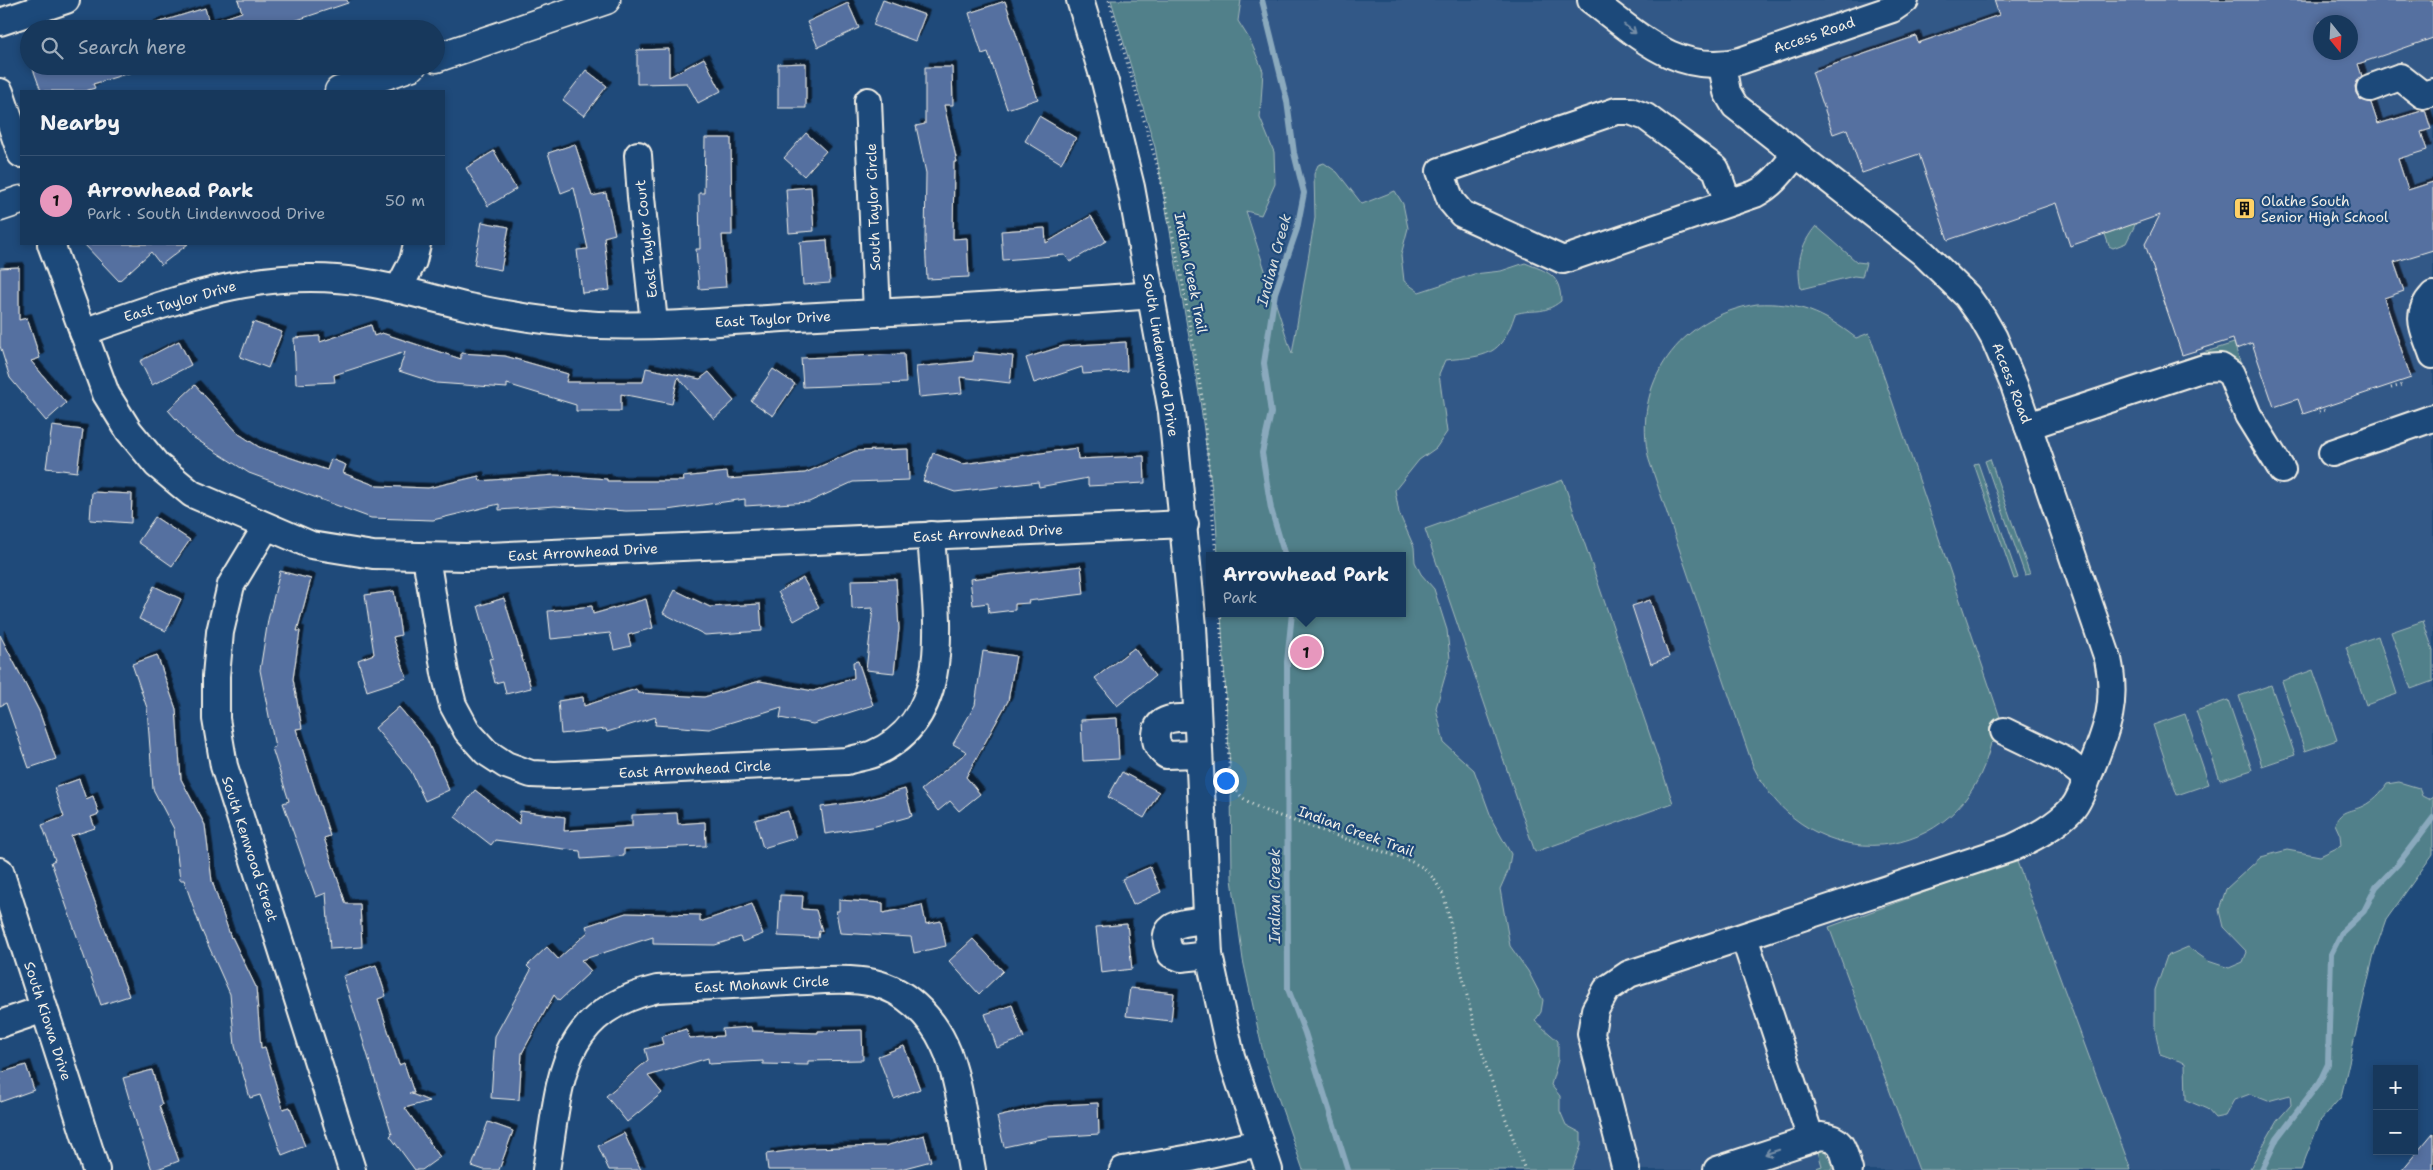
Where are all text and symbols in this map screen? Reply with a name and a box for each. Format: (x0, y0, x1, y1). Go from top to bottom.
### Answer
street label: Access Road (1771, 13, 1857, 57)
north arrow (2313, 15, 2358, 60)
search box (20, 20, 445, 75)
one-way arrow (1623, 24, 1636, 35)
icon: search (38, 34, 66, 62)
text: Search here (78, 35, 187, 60)
text: Nearby (40, 109, 120, 137)
street label: South Taylor Circle (862, 143, 884, 271)
text: Arrowhead Park (87, 178, 253, 203)
street label: East Taylor Court (631, 179, 661, 299)
text: 1 (52, 190, 60, 211)
text: 50 m (385, 190, 425, 211)
place label: Olathe South Senior High School (2261, 192, 2389, 226)
building icon: Olathe South Senior High School (2233, 197, 2257, 221)
text: Park · South Lindenwood Drive (87, 203, 325, 224)
street label: Indian Creek Trail (1170, 211, 1212, 336)
water label: Indian Creek (1252, 211, 1296, 309)
street label: South Lindenwood Drive (1139, 272, 1183, 438)
street label: East Taylor Drive (122, 276, 238, 326)
street label: East Taylor Drive (714, 307, 832, 331)
street label: Access Road (1988, 340, 2036, 426)
street label: East Arrowhead Drive (913, 520, 1064, 546)
street label: East Arrowhead Drive (508, 539, 659, 565)
popup (1206, 552, 1406, 617)
text: Arrowhead Park (1223, 562, 1389, 587)
text: Park (1223, 587, 1257, 608)
pin: 1 (1290, 633, 1322, 671)
street label: East Arrowhead Circle (618, 756, 772, 782)
your location (1213, 768, 1239, 794)
street label: South Kenwood Street (218, 774, 282, 924)
street label: Indian Creek Trail (1295, 802, 1417, 861)
water label: Indian Creek (1265, 848, 1285, 945)
street label: South Kiowa Drive (20, 959, 76, 1083)
street label: East Mohawk Circle (694, 971, 830, 997)
map controls (2373, 1065, 2418, 1155)
button: + (2373, 1065, 2418, 1110)
button: − (2373, 1110, 2418, 1155)
one-way arrow (1764, 1148, 1780, 1157)

